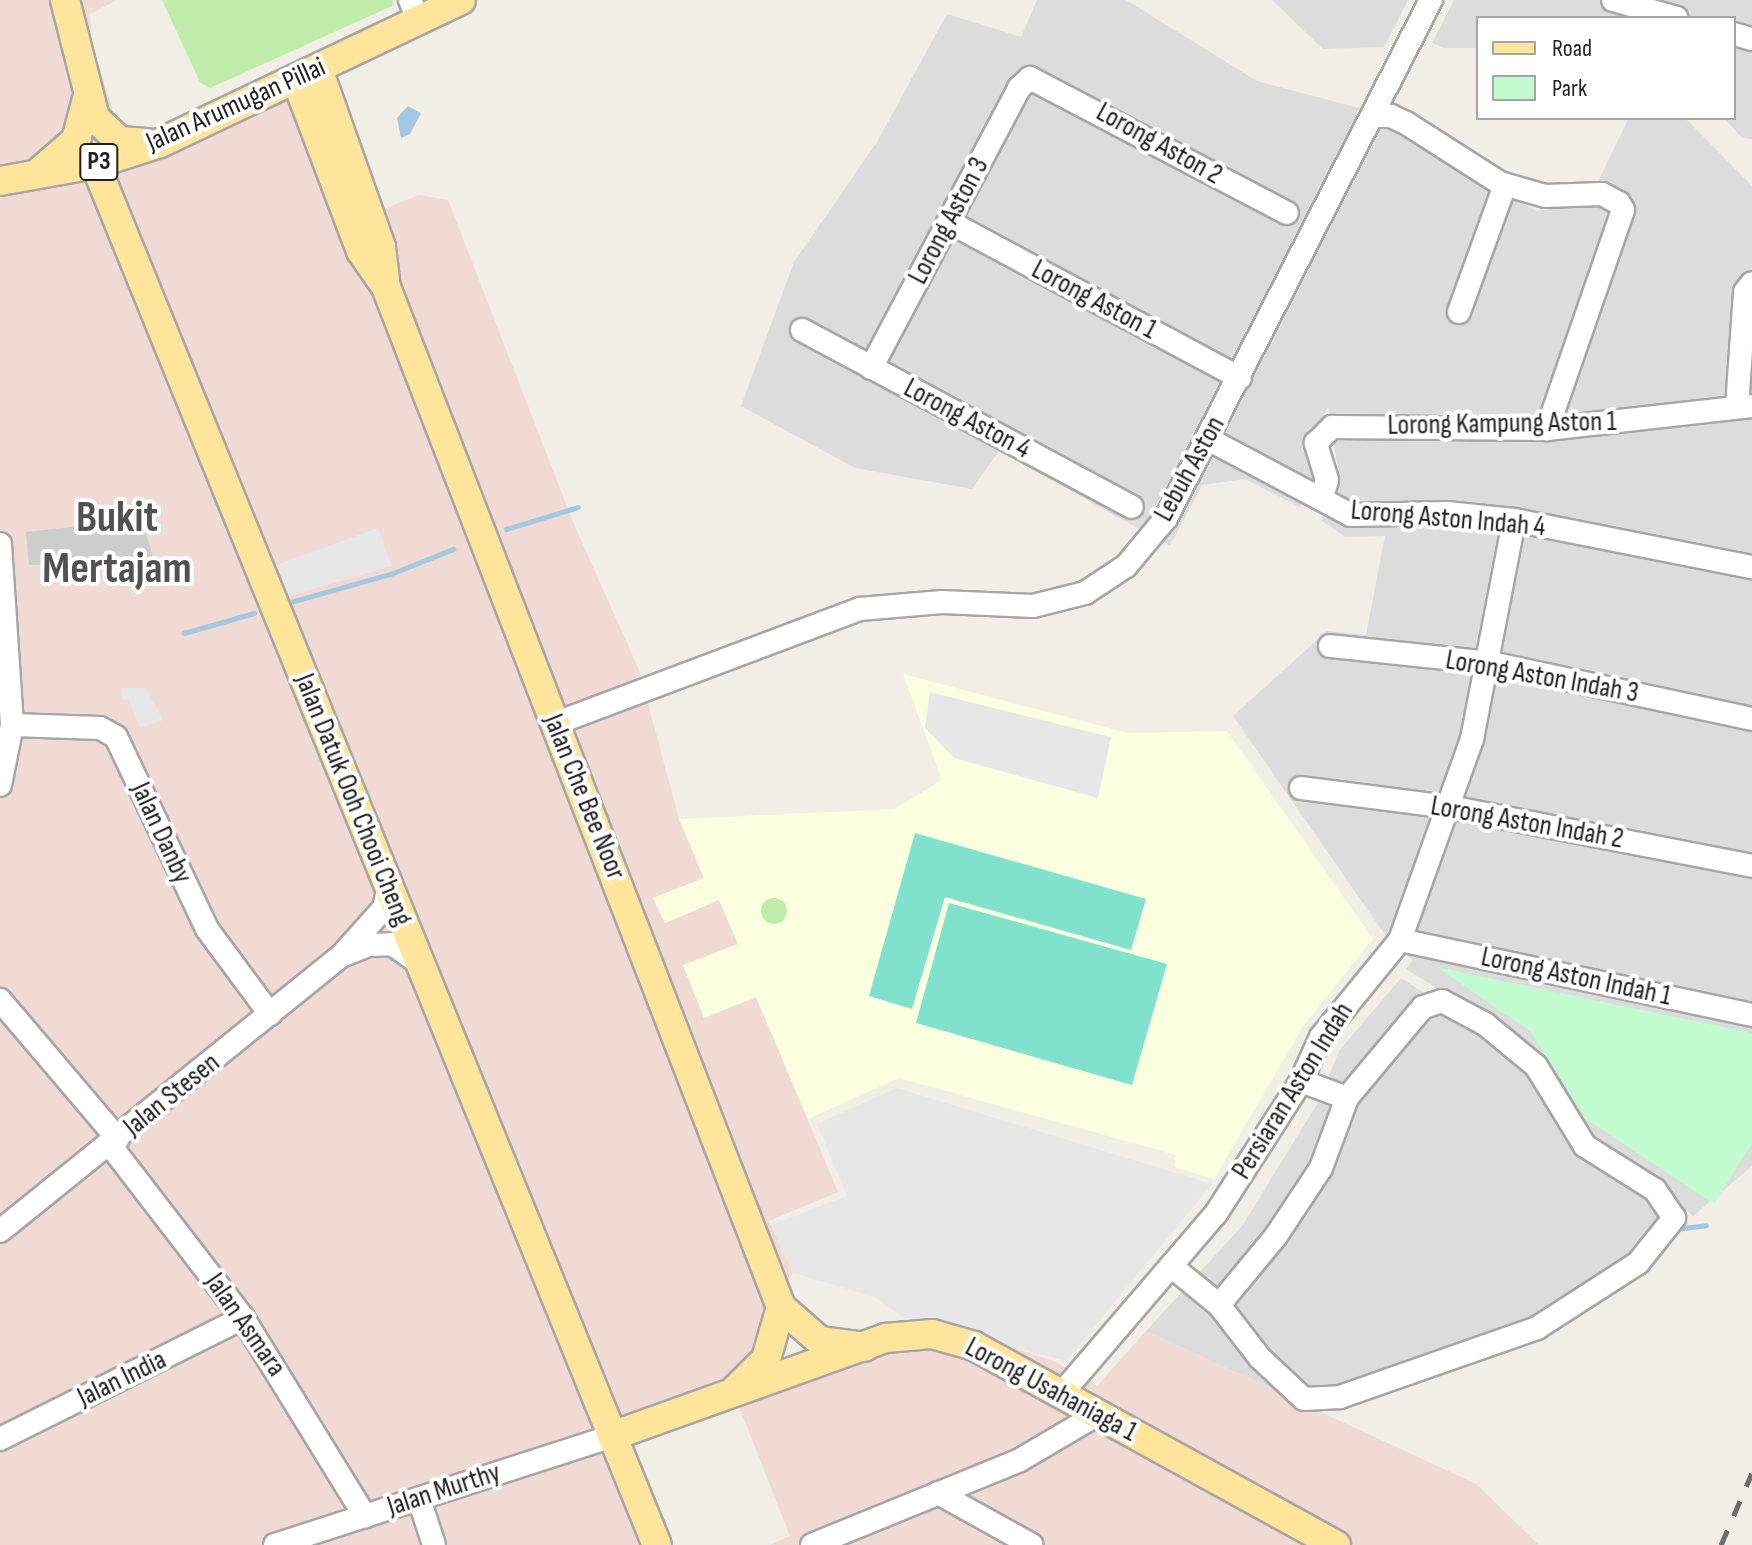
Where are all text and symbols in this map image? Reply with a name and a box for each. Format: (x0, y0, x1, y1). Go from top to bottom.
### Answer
legend (1476, 16, 1736, 120)
text: Road (1552, 34, 1592, 63)
street label: Jalan Arumugan Pillai (141, 51, 331, 159)
text: Park (1552, 74, 1587, 103)
street label: Lorong Aston 2 (1090, 96, 1228, 192)
road number: P3 (79, 140, 119, 184)
street label: Lorong Aston 3 (902, 152, 996, 290)
street label: Lorong Aston 1 (1026, 253, 1162, 347)
street label: Lorong Aston 4 (898, 372, 1036, 466)
street label: Lorong Kampung Aston 1 (1387, 405, 1617, 443)
street label: Lebuh Aston (1147, 411, 1233, 527)
district label: Bukit Mertajam (42, 493, 192, 596)
street label: Lorong Aston Indah 4 (1349, 494, 1547, 544)
street label: Lorong Aston Indah 3 (1443, 644, 1641, 710)
street label: Jalan Datuk Ooh Chooi Cheng (287, 669, 419, 931)
street label: Jalan Che Bee Noor (536, 709, 632, 885)
street label: Jalan Danby (123, 777, 199, 889)
street label: Lorong Aston Indah 2 (1428, 790, 1626, 856)
street label: Lorong Aston Indah 1 (1478, 940, 1674, 1014)
street label: Persiaran Aston Indah (1225, 996, 1361, 1186)
street label: Jalan Stesen (117, 1046, 227, 1144)
street label: Jalan Asmara (197, 1267, 293, 1383)
street label: Lorong Usahaniaga 1 (959, 1331, 1143, 1449)
street label: Jalan India (72, 1343, 172, 1415)
street label: Jalan Murthy (383, 1456, 505, 1524)

